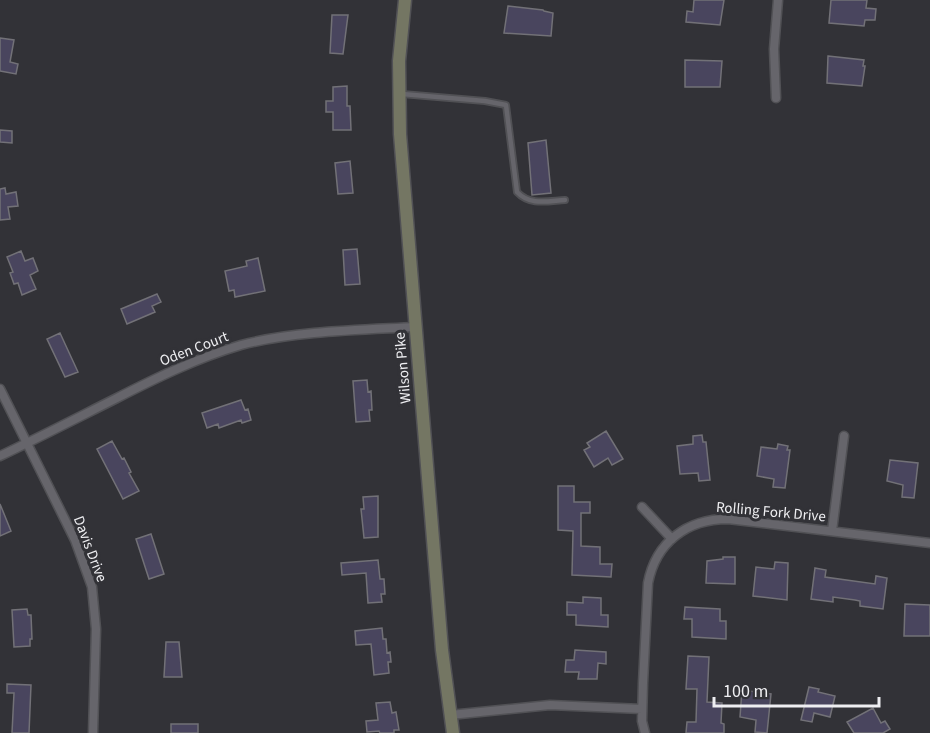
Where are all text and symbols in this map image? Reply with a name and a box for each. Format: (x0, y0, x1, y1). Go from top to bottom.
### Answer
street label: Oden Court (157, 326, 231, 372)
street label: Wilson Pike (389, 331, 417, 405)
street label: Rolling Fork Drive (715, 497, 827, 527)
street label: Davis Drive (68, 513, 112, 585)
scale bar (714, 670, 879, 708)
text: 100 m (723, 679, 768, 704)

